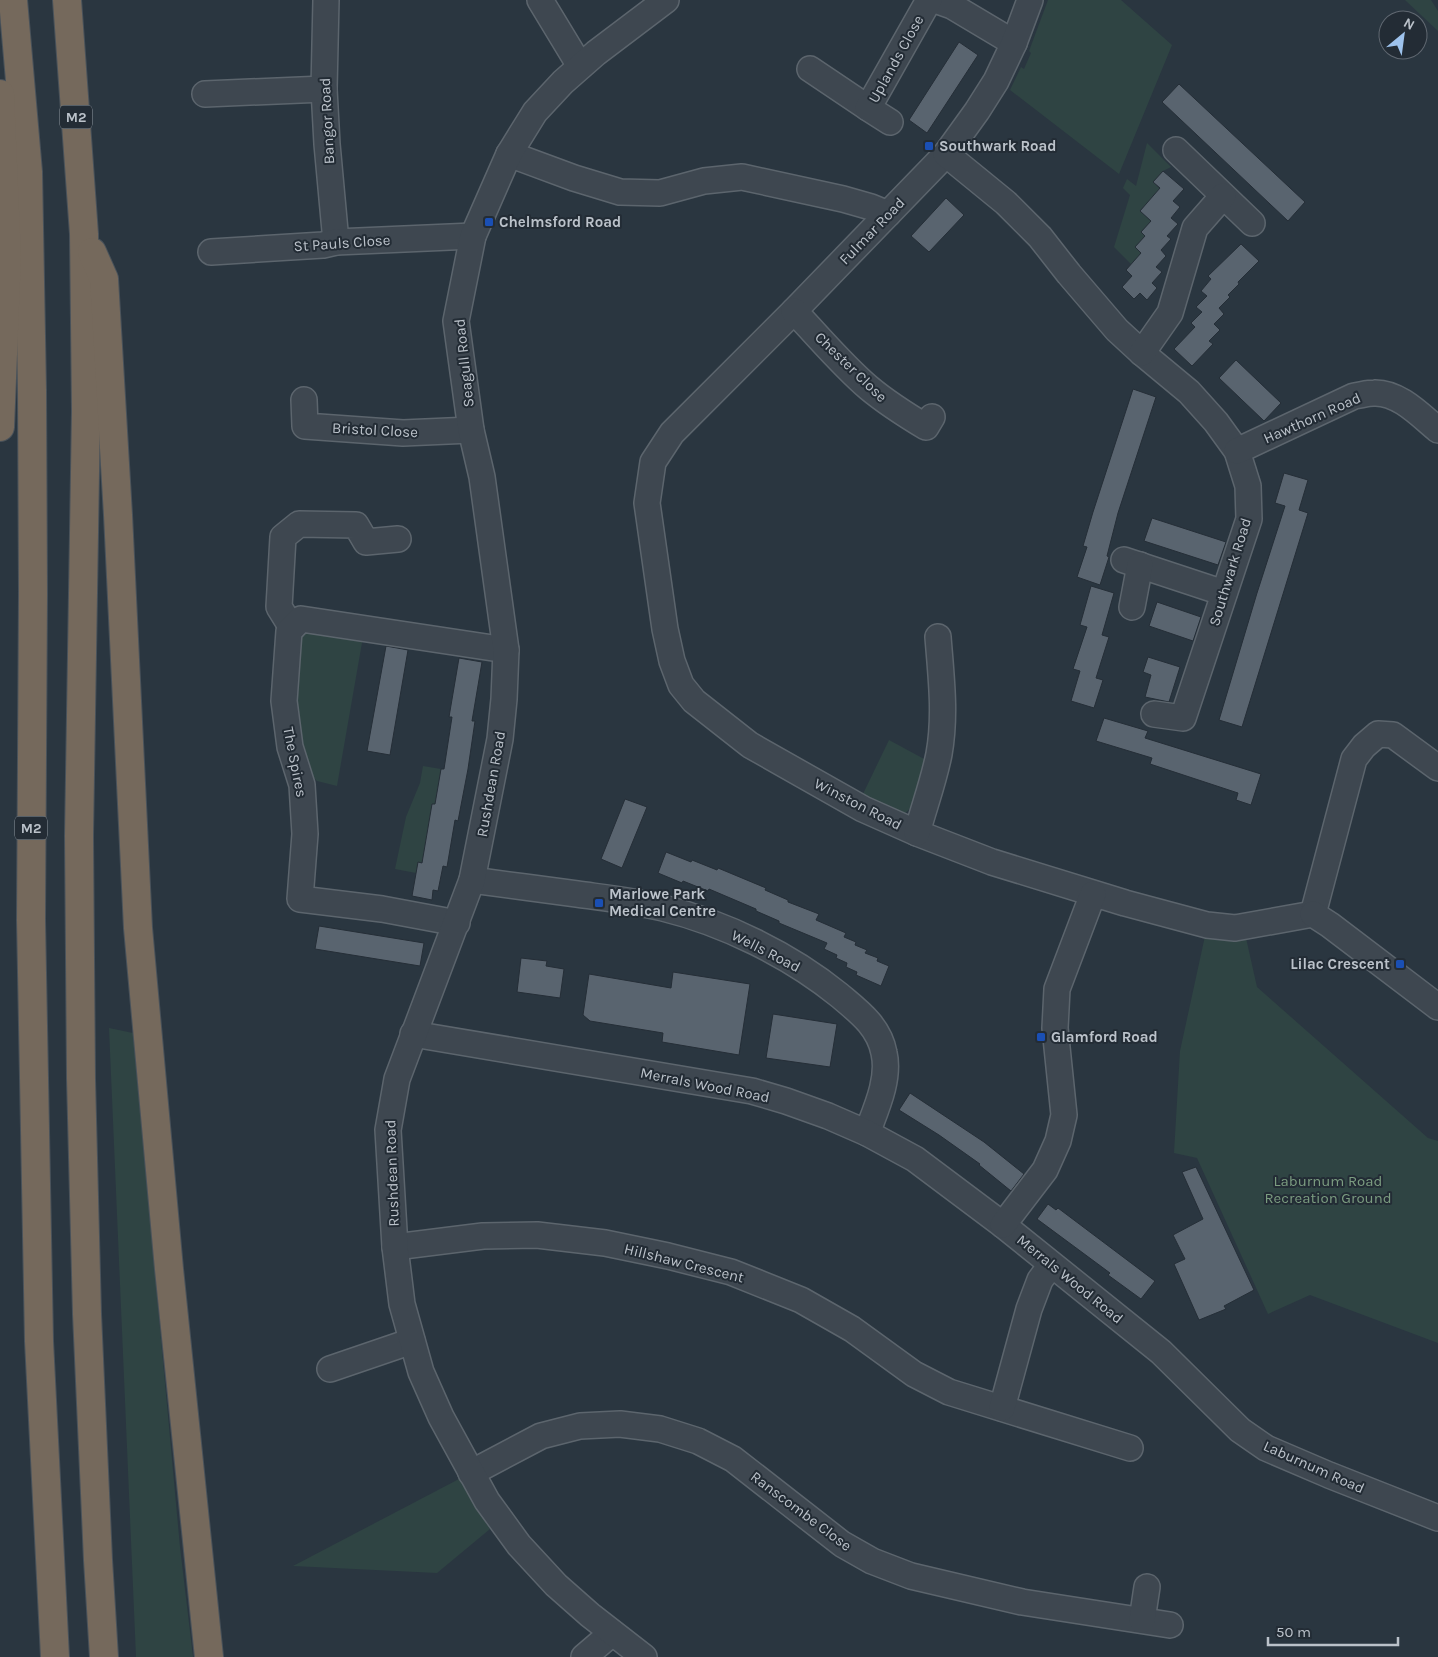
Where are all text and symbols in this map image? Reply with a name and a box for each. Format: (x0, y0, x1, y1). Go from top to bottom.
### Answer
north arrow (1378, 10, 1428, 60)
street label: Uplands Close (864, 12, 928, 106)
text: N (1401, 14, 1418, 34)
street label: Bangor Road (316, 77, 338, 165)
road number: M2 (60, 105, 92, 128)
place label: Southwark Road (939, 137, 1057, 155)
marker: Southwark Road (923, 140, 935, 152)
street label: Fulmar Road (835, 194, 909, 268)
place label: Chelmsford Road (499, 213, 621, 231)
marker: Chelmsford Road (483, 216, 495, 228)
street label: St Pauls Close (293, 231, 391, 255)
street label: Seagull Road (450, 318, 478, 408)
street label: Chester Close (811, 328, 891, 406)
street label: Hawthorn Road (1261, 389, 1363, 447)
street label: Bristol Close (332, 419, 418, 441)
street label: Southwark Road (1205, 516, 1255, 628)
street label: The Spires (279, 725, 311, 799)
street label: Rushdean Road (473, 730, 509, 838)
street label: Winston Road (811, 774, 905, 834)
road number: M2 (15, 816, 47, 840)
place label: Marlowe Park Medical Centre (609, 885, 716, 920)
marker: Marlowe Park Medical Centre (593, 897, 605, 909)
street label: Wells Road (728, 926, 804, 976)
place label: Lilac Crescent (1290, 955, 1390, 973)
marker: Lilac Crescent (1394, 958, 1406, 970)
place label: Glamford Road (1051, 1028, 1158, 1046)
marker: Glamford Road (1035, 1031, 1047, 1043)
street label: Merrals Wood Road (639, 1064, 771, 1106)
street label: Rushdean Road (381, 1119, 403, 1227)
park label: Laburnum Road Recreation Ground (1264, 1172, 1392, 1207)
street label: Merrals Wood Road (1013, 1231, 1127, 1327)
street label: Hillshaw Crescent (622, 1239, 746, 1287)
street label: Laburnum Road (1261, 1437, 1367, 1497)
street label: Ranscombe Close (747, 1467, 855, 1555)
scale bar (1268, 1614, 1398, 1646)
text: 50 m (1276, 1623, 1311, 1641)

